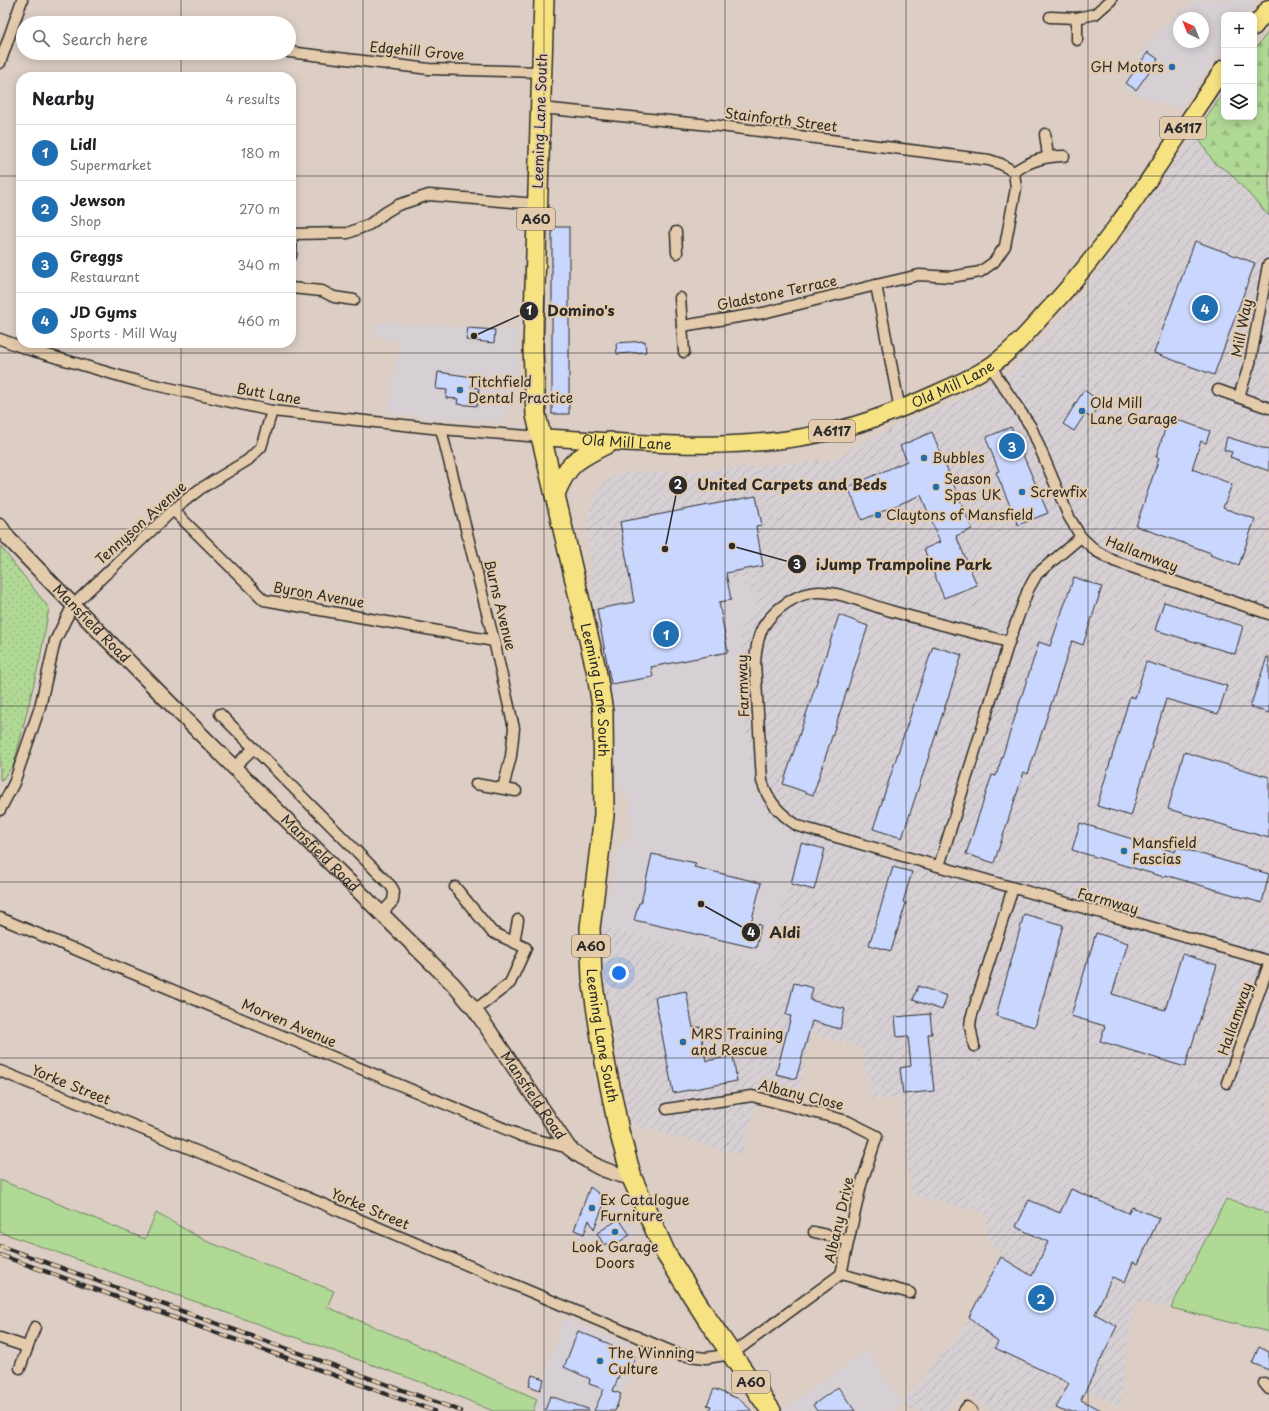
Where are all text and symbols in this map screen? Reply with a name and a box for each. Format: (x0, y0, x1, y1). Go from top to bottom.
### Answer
north arrow (1173, 12, 1209, 48)
map controls (1221, 12, 1257, 120)
button: + (1221, 12, 1257, 48)
search box (16, 16, 296, 60)
icon: search (30, 27, 52, 49)
text: Search here (62, 27, 148, 50)
street label: Edgehill Grove (369, 36, 465, 65)
button: − (1221, 48, 1257, 84)
street label: Leeming Lane South (527, 53, 552, 189)
place label: GH Motors (1091, 56, 1164, 77)
marker: GH Motors (1167, 62, 1177, 72)
button: layers (1221, 84, 1257, 120)
text: Nearby (32, 85, 94, 111)
text: 4 results (226, 89, 280, 108)
street label: Stainforth Street (723, 102, 839, 137)
road number: A6117 (1160, 117, 1206, 139)
text: Lidl (70, 132, 97, 155)
text: 1 (42, 143, 48, 162)
text: 180 m (241, 143, 280, 162)
text: Supermarket (70, 155, 152, 174)
text: Jewson (70, 188, 126, 211)
text: 2 (40, 199, 50, 218)
text: 270 m (239, 199, 280, 218)
road number: A60 (517, 208, 555, 230)
text: Shop (70, 211, 101, 230)
text: Greggs (70, 244, 123, 267)
text: 3 (41, 255, 49, 274)
text: 340 m (237, 255, 280, 274)
text: Restaurant (70, 267, 140, 286)
street label: Gladstone Terrace (715, 270, 839, 315)
pin: 4 (1192, 293, 1218, 323)
street label: Mill Way (1226, 297, 1257, 359)
callout: Domino's (519, 298, 623, 325)
text: Domino's (547, 298, 615, 321)
text: JD Gyms (70, 300, 137, 323)
text: 1 (526, 301, 532, 319)
text: 4 (41, 311, 49, 330)
text: 460 m (237, 311, 280, 330)
text: Sports · Mill Way (70, 323, 177, 342)
street label: Old Mill Lane (908, 355, 998, 413)
place label: Titchfield Dental Practice (468, 371, 573, 408)
street label: Butt Lane (235, 377, 303, 410)
marker: Titchfield Dental Practice (455, 385, 465, 395)
place label: Old Mill Lane Garage (1090, 392, 1178, 429)
marker: Old Mill Lane Garage (1077, 406, 1087, 416)
road number: A6117 (809, 420, 855, 442)
street label: Old Mill Lane (581, 429, 672, 454)
pin: 3 (999, 431, 1025, 461)
place label: Bubbles (932, 447, 985, 468)
marker: Bubbles (919, 453, 929, 463)
place label: Season Spas UK (944, 468, 1002, 505)
callout: United Carpets and Beds (668, 472, 895, 499)
text: United Carpets and Beds (697, 472, 887, 495)
text: 2 (674, 475, 683, 493)
street label: Tennyson Avenue (91, 476, 191, 569)
place label: Screwfix (1030, 481, 1087, 502)
marker: Season Spas UK (931, 482, 941, 492)
marker: Screwfix (1017, 487, 1027, 497)
place label: Claytons of Mansfield (886, 504, 1033, 525)
marker: Claytons of Mansfield (873, 510, 883, 520)
street label: Hallamway (1103, 530, 1181, 577)
callout: iJump Trampoline Park (787, 551, 1000, 578)
text: iJump Trampoline Park (816, 552, 992, 575)
text: 3 (793, 555, 801, 573)
street label: Burns Avenue (479, 557, 522, 653)
street label: Byron Avenue (272, 576, 367, 613)
street label: Mansfield Road (48, 579, 135, 667)
pin: 1 (653, 619, 679, 649)
street label: Leeming Lane South (575, 621, 614, 757)
street label: Farmway (731, 654, 754, 718)
street label: Mansfield Road (277, 809, 364, 896)
place label: Mansfield Fascias (1132, 832, 1197, 869)
marker: Mansfield Fascias (1119, 846, 1129, 856)
street label: Farmway (1075, 882, 1141, 919)
callout: Aldi (741, 919, 808, 946)
text: Aldi (770, 920, 800, 943)
text: 4 (747, 923, 755, 941)
road number: A60 (572, 935, 610, 957)
your location (609, 963, 629, 983)
street label: Leeming Lane South (582, 968, 624, 1104)
street label: Hallamway (1212, 979, 1257, 1058)
street label: Morven Avenue (238, 993, 340, 1052)
place label: MRS Training and Rescue (691, 1023, 783, 1060)
marker: MRS Training and Rescue (678, 1037, 688, 1047)
street label: Mansfield Road (496, 1047, 571, 1144)
street label: Yorke Street (29, 1059, 114, 1110)
street label: Albany Close (756, 1074, 846, 1115)
street label: Albany Drive (818, 1175, 859, 1265)
street label: Yorke Street (328, 1183, 413, 1235)
place label: Ex Catalogue Furniture (600, 1189, 690, 1226)
marker: Ex Catalogue Furniture (587, 1203, 597, 1213)
marker: Look Garage Doors (610, 1227, 620, 1237)
place label: Look Garage Doors (572, 1236, 658, 1273)
pin: 2 (1028, 1283, 1054, 1313)
place label: The Winning Culture (608, 1342, 694, 1379)
marker: The Winning Culture (595, 1356, 605, 1366)
road number: A60 (732, 1371, 770, 1393)

